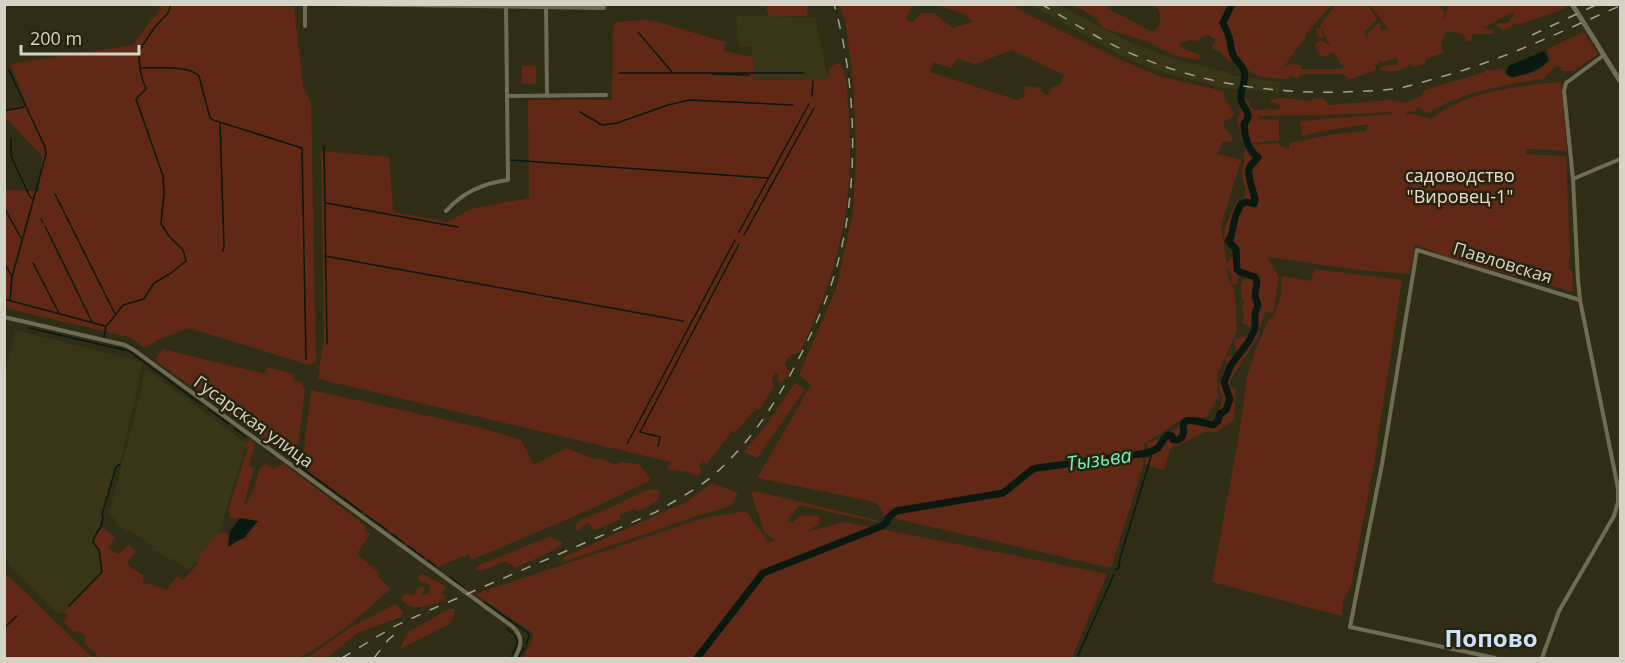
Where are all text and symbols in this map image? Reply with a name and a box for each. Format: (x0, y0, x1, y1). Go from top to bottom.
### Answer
scale bar (21, 18, 140, 56)
text: 200 m (30, 26, 82, 50)
park label: садоводство "Вировец-1" (1405, 163, 1515, 208)
street label: Павловская (1450, 235, 1556, 289)
street label: Гусарская улица (189, 369, 319, 473)
water label: Тызьва (1065, 441, 1133, 477)
district label: Попово (1444, 621, 1538, 654)

